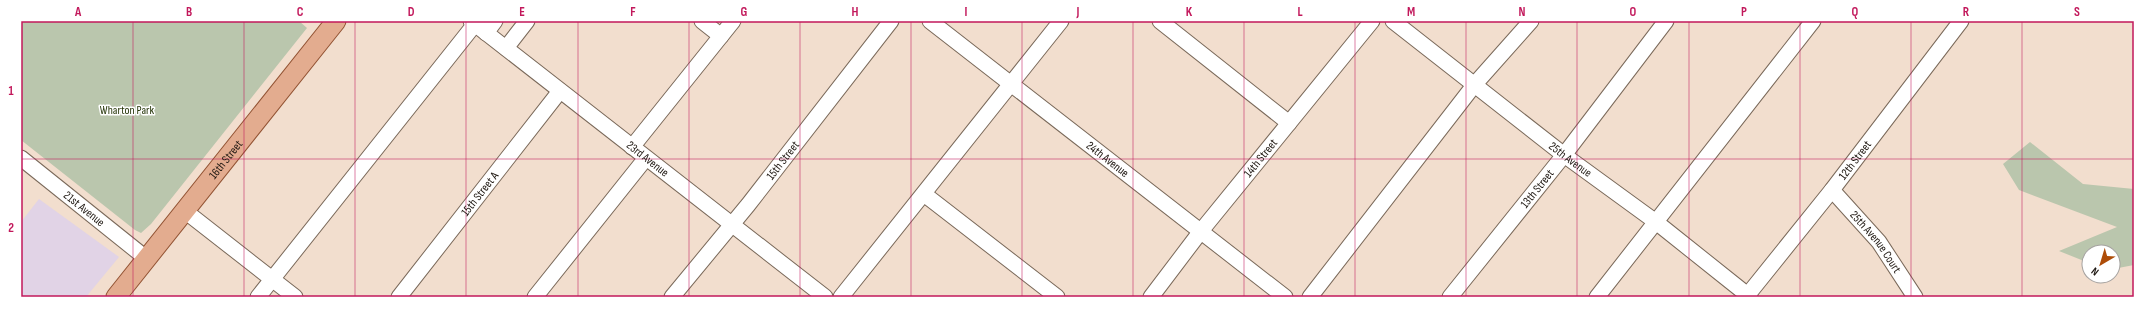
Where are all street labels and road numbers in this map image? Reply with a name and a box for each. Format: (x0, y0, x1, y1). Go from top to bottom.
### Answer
street label: 14th Street (1240, 135, 1281, 180)
street label: 16th Street (206, 137, 246, 182)
street label: 12th Street (1835, 137, 1875, 183)
street label: 23rd Avenue (623, 138, 672, 180)
street label: 15th Street (763, 138, 803, 183)
street label: 24th Avenue (1083, 138, 1132, 180)
street label: 25th Avenue (1546, 138, 1595, 180)
street label: 13th Street (1517, 166, 1557, 211)
street label: 15th Street A (458, 168, 502, 219)
street label: 21st Avenue (61, 188, 108, 230)
street label: 25th Avenue Court (1847, 208, 1905, 276)

